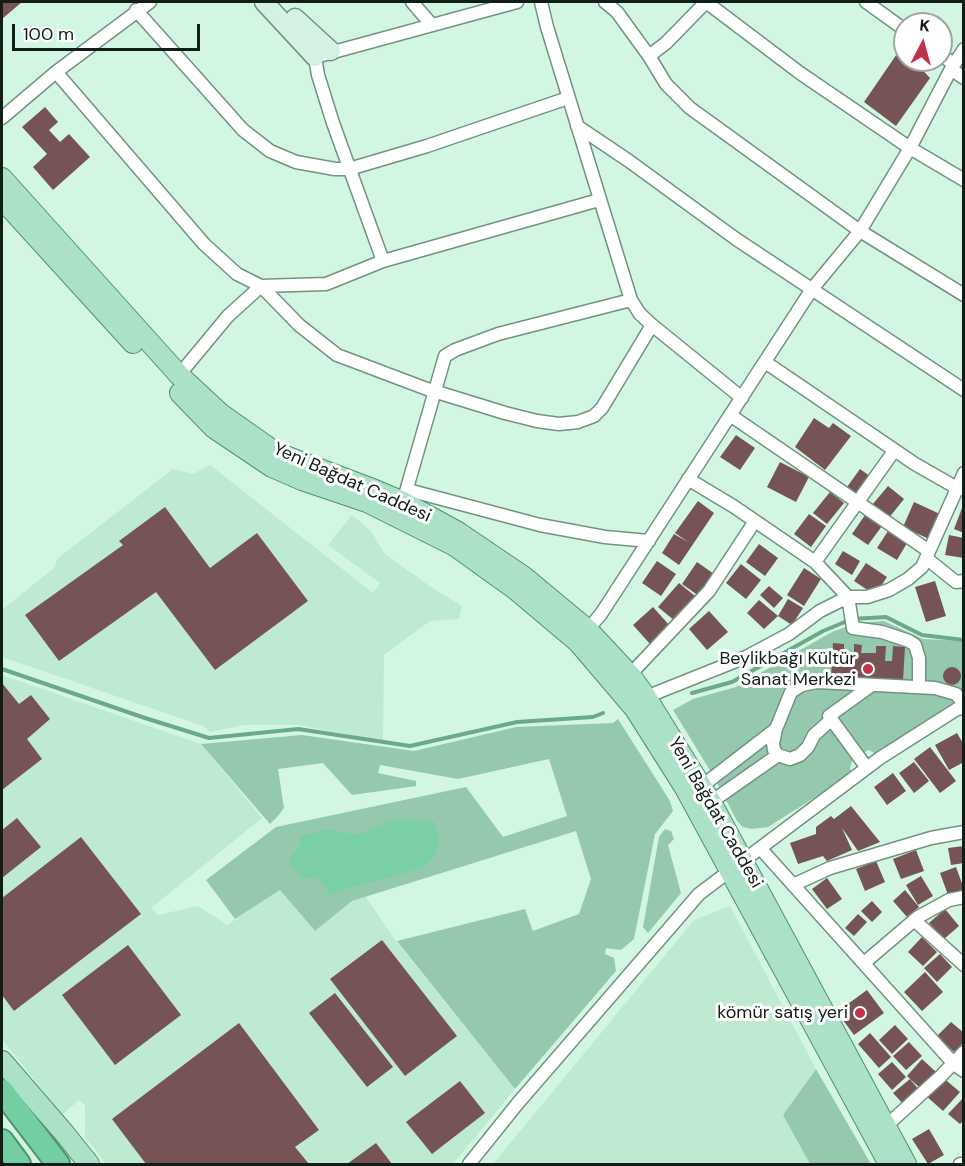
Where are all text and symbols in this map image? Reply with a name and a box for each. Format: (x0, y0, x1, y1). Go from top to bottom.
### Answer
scale bar (15, 12, 202, 50)
north arrow (893, 12, 953, 72)
text: K (918, 15, 931, 37)
text: 100 m (23, 22, 74, 46)
street label: Yeni Bağdat Caddesi (270, 438, 434, 528)
place label: Beylikbağı Kültür Sanat Merkezi (719, 648, 856, 690)
marker: Beylikbağı Kültür Sanat Merkezi (861, 662, 875, 676)
street label: Yeni Bağdat Caddesi (663, 734, 767, 892)
place label: kömür satış yeri (717, 1002, 848, 1024)
marker: kömür satış yeri (853, 1006, 867, 1020)

